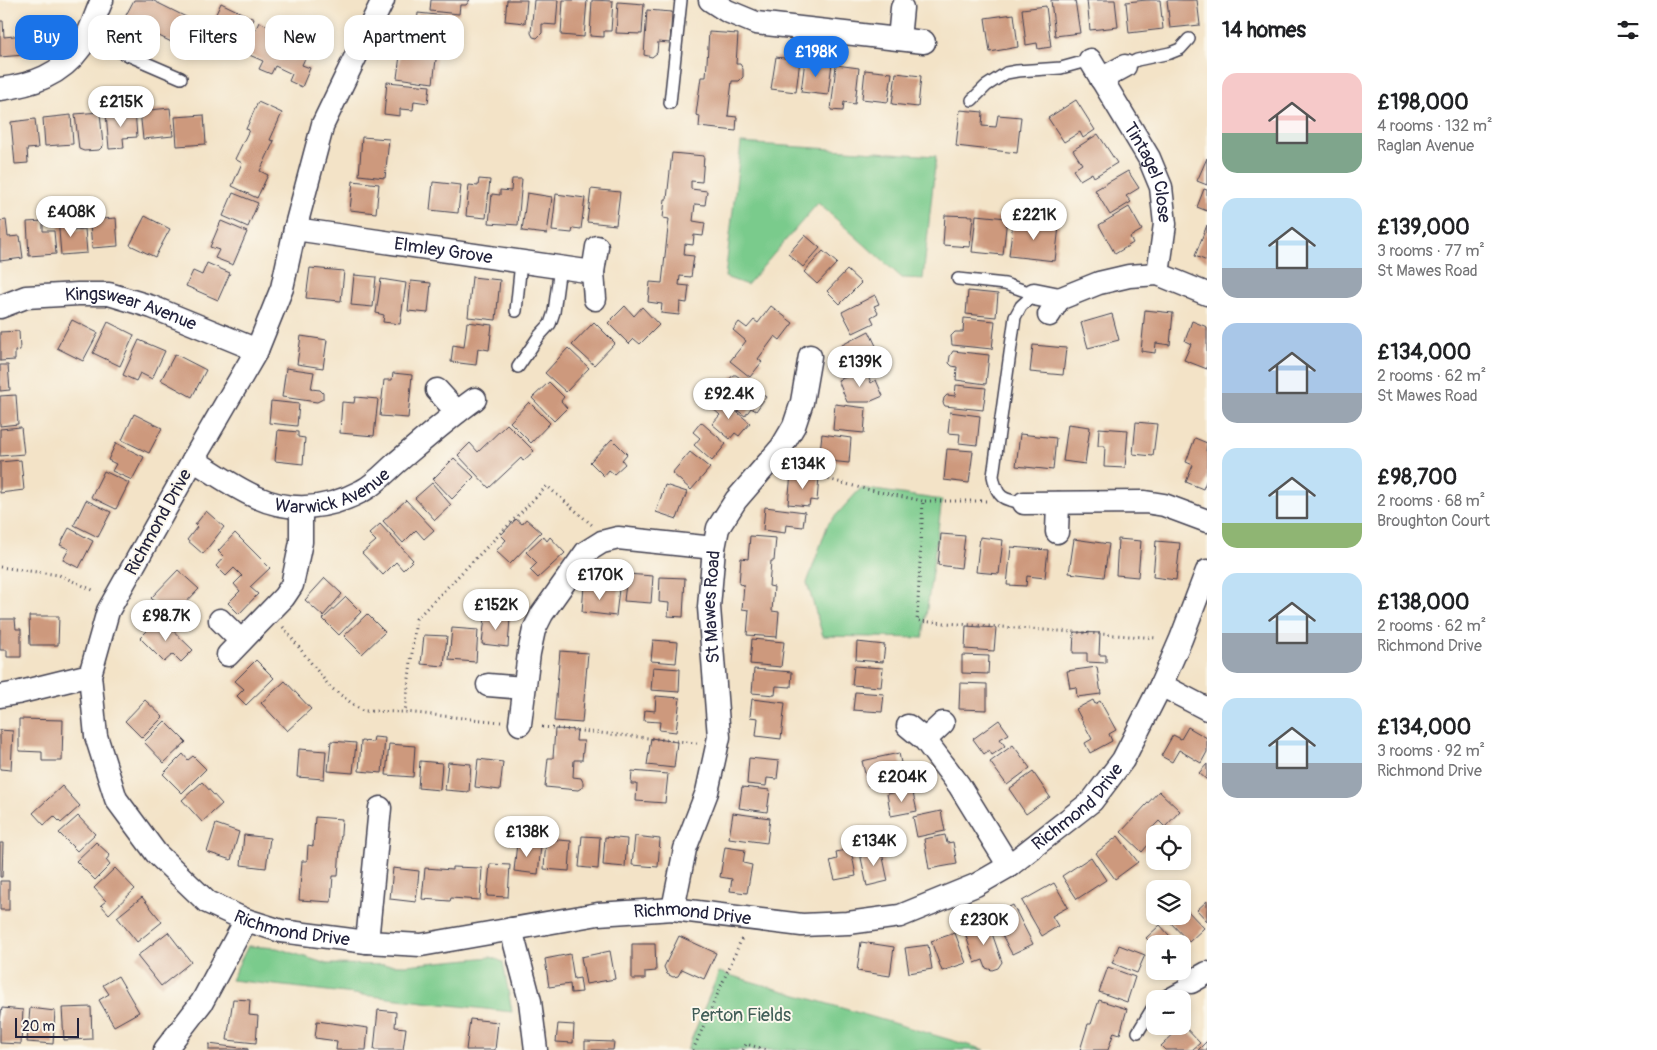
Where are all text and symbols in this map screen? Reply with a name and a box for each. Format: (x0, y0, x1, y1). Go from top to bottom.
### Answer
chip: Buy (15, 15, 78, 60)
chip: Rent (88, 15, 160, 60)
chip: Filters (170, 15, 255, 60)
chip: New (265, 15, 334, 60)
chip: Apartment (344, 15, 464, 60)
icon: filters (1614, 16, 1642, 44)
text: 14 homes (1222, 17, 1306, 44)
pin: £198K (781, 36, 851, 78)
text: £198K (795, 42, 837, 62)
pin: £215K (86, 86, 156, 128)
text: £198,000 (1377, 89, 1468, 116)
text: £215K (99, 92, 143, 112)
icon: home (1262, 93, 1322, 153)
text: 4 rooms · 132 m² (1377, 116, 1492, 136)
street label: Tintagel Close (1118, 118, 1176, 224)
text: Raglan Avenue (1377, 136, 1474, 156)
pin: £408K (36, 196, 106, 238)
pin: £221K (999, 198, 1069, 241)
text: £408K (47, 202, 95, 222)
text: £221K (1012, 205, 1056, 225)
text: £139,000 (1377, 214, 1470, 241)
icon: home (1262, 218, 1322, 278)
street label: Elmley Grove (393, 232, 494, 269)
text: 3 rooms · 77 m² (1377, 241, 1485, 261)
text: St Mawes Road (1377, 261, 1478, 281)
street label: Kingswear Avenue (64, 283, 200, 336)
text: £134,000 (1377, 339, 1471, 366)
icon: home (1262, 343, 1322, 403)
pin: £139K (825, 346, 895, 388)
text: £139K (838, 352, 882, 372)
text: 2 rooms · 62 m² (1377, 366, 1486, 386)
pin: £92.4K (688, 378, 770, 420)
text: £92.4K (704, 384, 754, 404)
text: St Mawes Road (1377, 386, 1478, 406)
pin: £134K (768, 448, 838, 490)
text: £134K (781, 454, 825, 474)
street label: Warwick Avenue (273, 463, 395, 519)
text: £98,700 (1377, 464, 1457, 491)
street label: Richmond Drive (120, 465, 197, 579)
icon: home (1262, 468, 1322, 528)
text: 2 rooms · 68 m² (1377, 491, 1485, 511)
text: Broughton Court (1377, 511, 1490, 531)
street label: St Mawes Road (698, 550, 726, 664)
pin: £170K (565, 558, 635, 601)
text: £170K (577, 565, 623, 585)
pin: £152K (461, 588, 531, 631)
text: £138,000 (1377, 589, 1469, 616)
icon: home (1262, 593, 1322, 653)
text: £152K (474, 595, 518, 615)
pin: £98.7K (125, 600, 207, 642)
text: £98.7K (142, 606, 190, 626)
text: 2 rooms · 62 m² (1377, 616, 1486, 636)
text: Richmond Drive (1377, 636, 1482, 656)
text: £134,000 (1377, 714, 1471, 741)
icon: home (1262, 718, 1322, 778)
text: 3 rooms · 92 m² (1377, 741, 1485, 761)
street label: Richmond Drive (1027, 759, 1129, 856)
pin: £204K (867, 760, 937, 803)
text: Richmond Drive (1377, 761, 1482, 781)
text: £204K (877, 767, 927, 787)
pin: £138K (492, 816, 562, 858)
text: £138K (505, 822, 549, 842)
pin: £134K (839, 824, 909, 867)
map controls (1146, 825, 1191, 1035)
button: locate (1146, 825, 1191, 870)
text: £134K (852, 831, 896, 851)
button: layers (1146, 880, 1191, 925)
street label: Richmond Drive (633, 898, 753, 931)
pin: £230K (949, 904, 1019, 946)
street label: Richmond Drive (230, 905, 351, 952)
text: £230K (960, 910, 1008, 930)
button: + (1146, 935, 1191, 980)
button: − (1146, 990, 1191, 1035)
park label: Perton Fields (691, 1004, 791, 1027)
scale bar (15, 1015, 79, 1038)
text: 20 m (22, 1018, 55, 1035)

